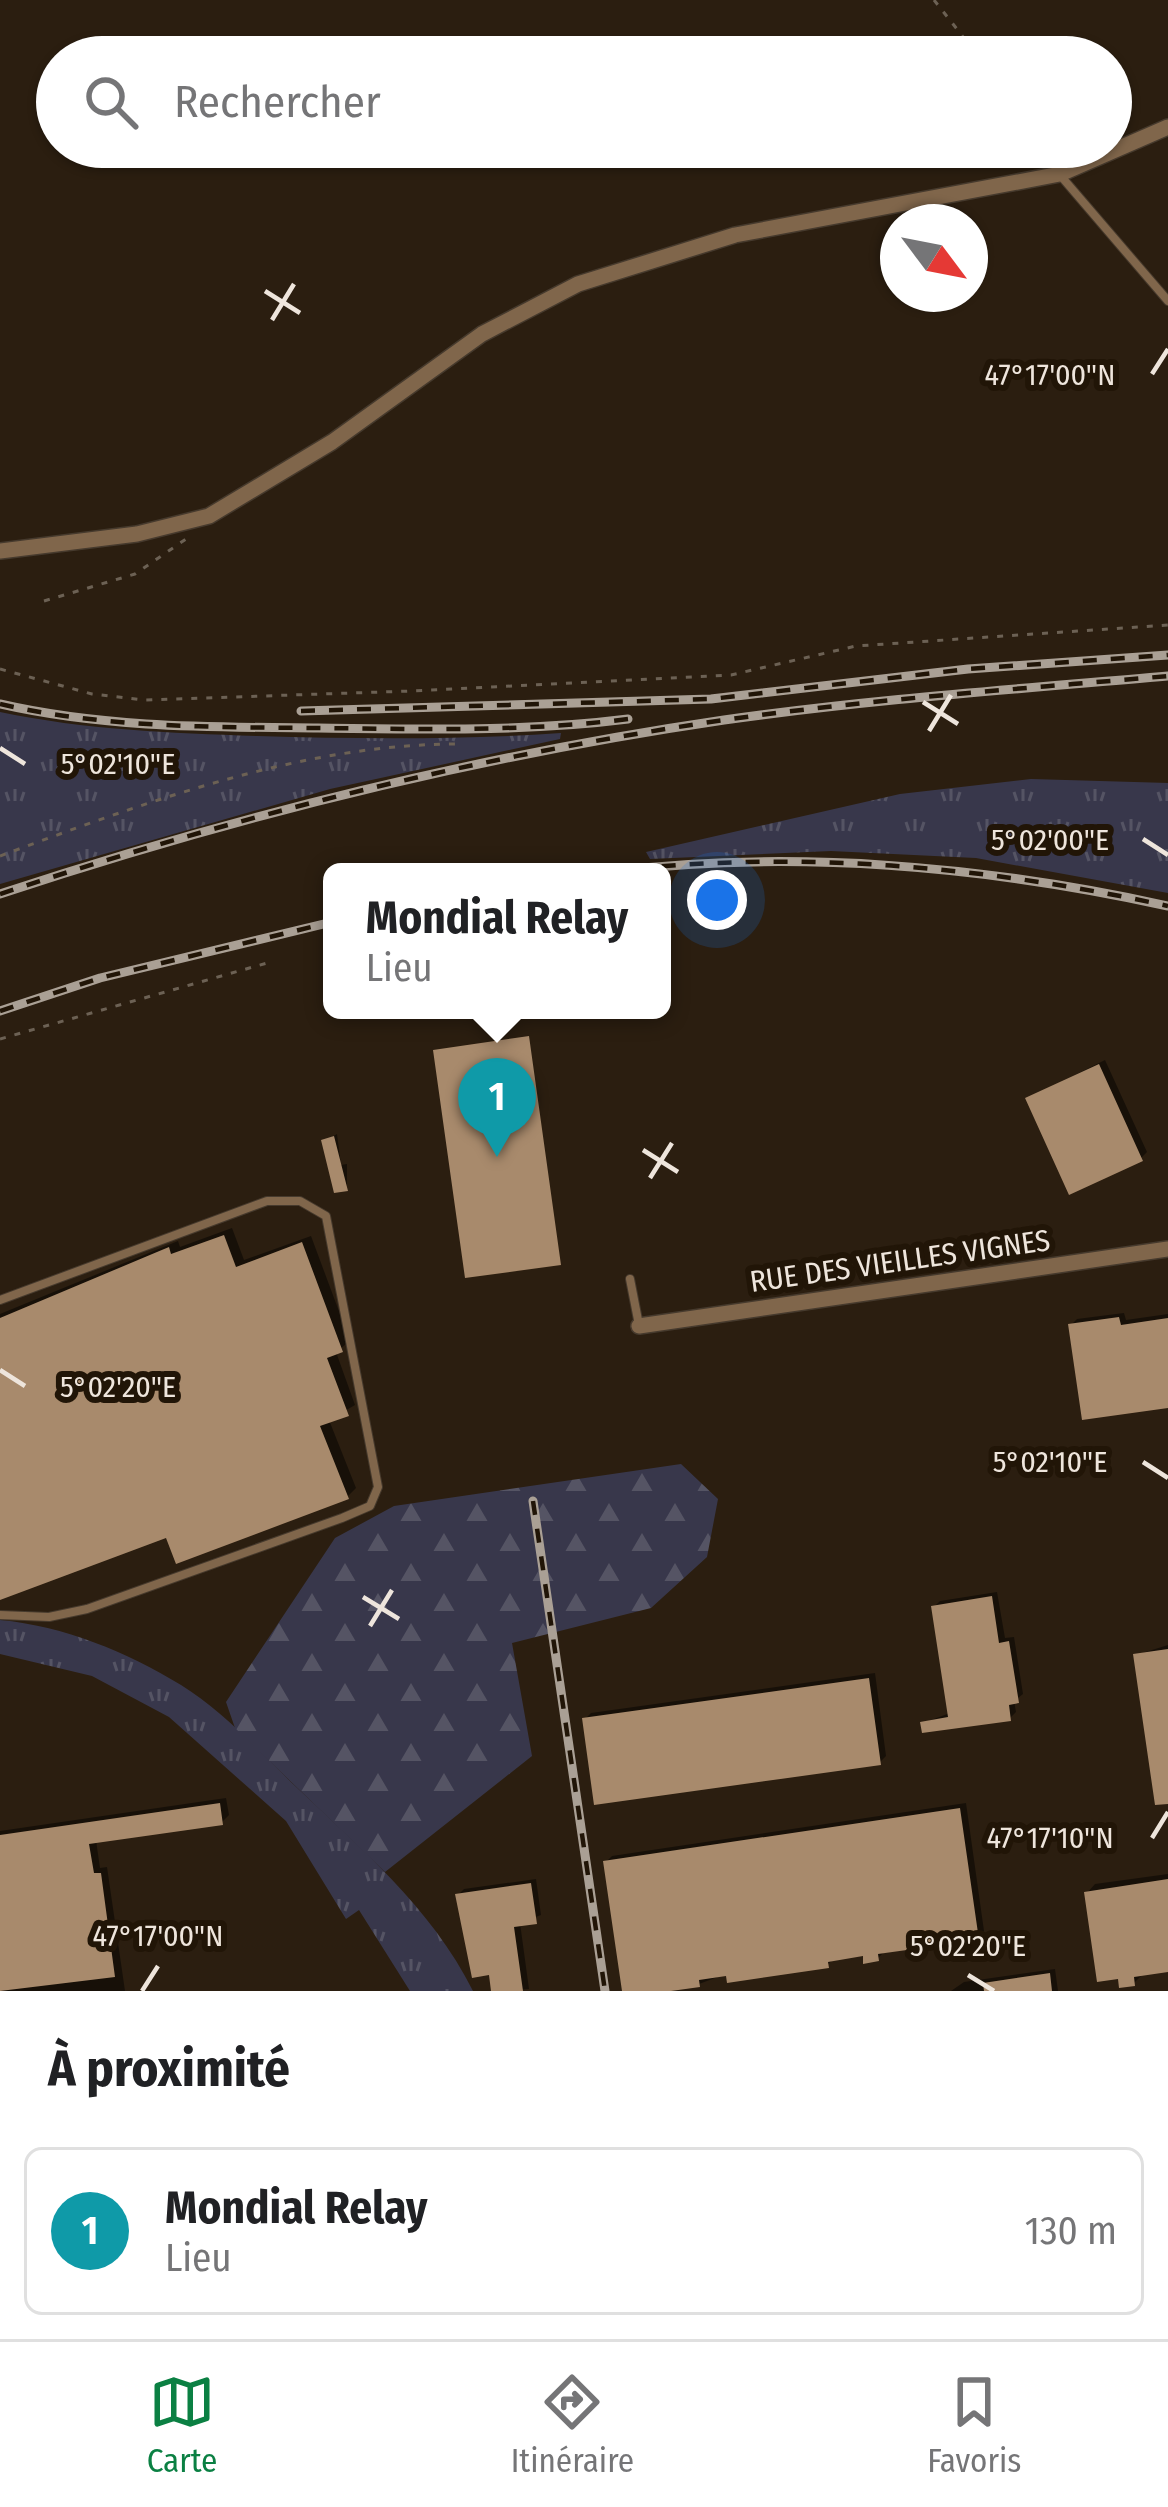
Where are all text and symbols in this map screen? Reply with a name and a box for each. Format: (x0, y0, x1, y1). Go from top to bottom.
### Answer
search box (36, 36, 1132, 168)
icon: search (78, 69, 144, 135)
text: Rechercher (174, 75, 381, 129)
north arrow (880, 204, 988, 312)
text: 47°17'00"N (985, 357, 1115, 393)
text: 5°02'10"E (61, 746, 175, 782)
text: 5°02'00"E (991, 822, 1109, 858)
popup (323, 863, 671, 1019)
your location (687, 870, 747, 930)
text: Mondial Relay (366, 891, 628, 945)
text: Lieu (366, 945, 433, 991)
pin: 1 (458, 1058, 536, 1157)
street label: RUE DES VIEILLES VIGNES (748, 1222, 1052, 1300)
text: 5°02'20"E (60, 1369, 176, 1405)
text: 5°02'10"E (993, 1444, 1107, 1480)
text: 47°17'10"N (986, 1820, 1114, 1856)
text: 47°17'00"N (93, 1918, 223, 1954)
text: 5°02'20"E (910, 1928, 1026, 1964)
text: À proximité (48, 2038, 290, 2100)
text: Mondial Relay (165, 2181, 427, 2235)
text: 1 (82, 2208, 98, 2254)
text: 130 m (1025, 2208, 1117, 2254)
text: Lieu (165, 2235, 232, 2281)
tab: Carte (147, 2369, 217, 2481)
tab: Itinéraire (511, 2369, 634, 2481)
tab: Favoris (927, 2369, 1021, 2481)

